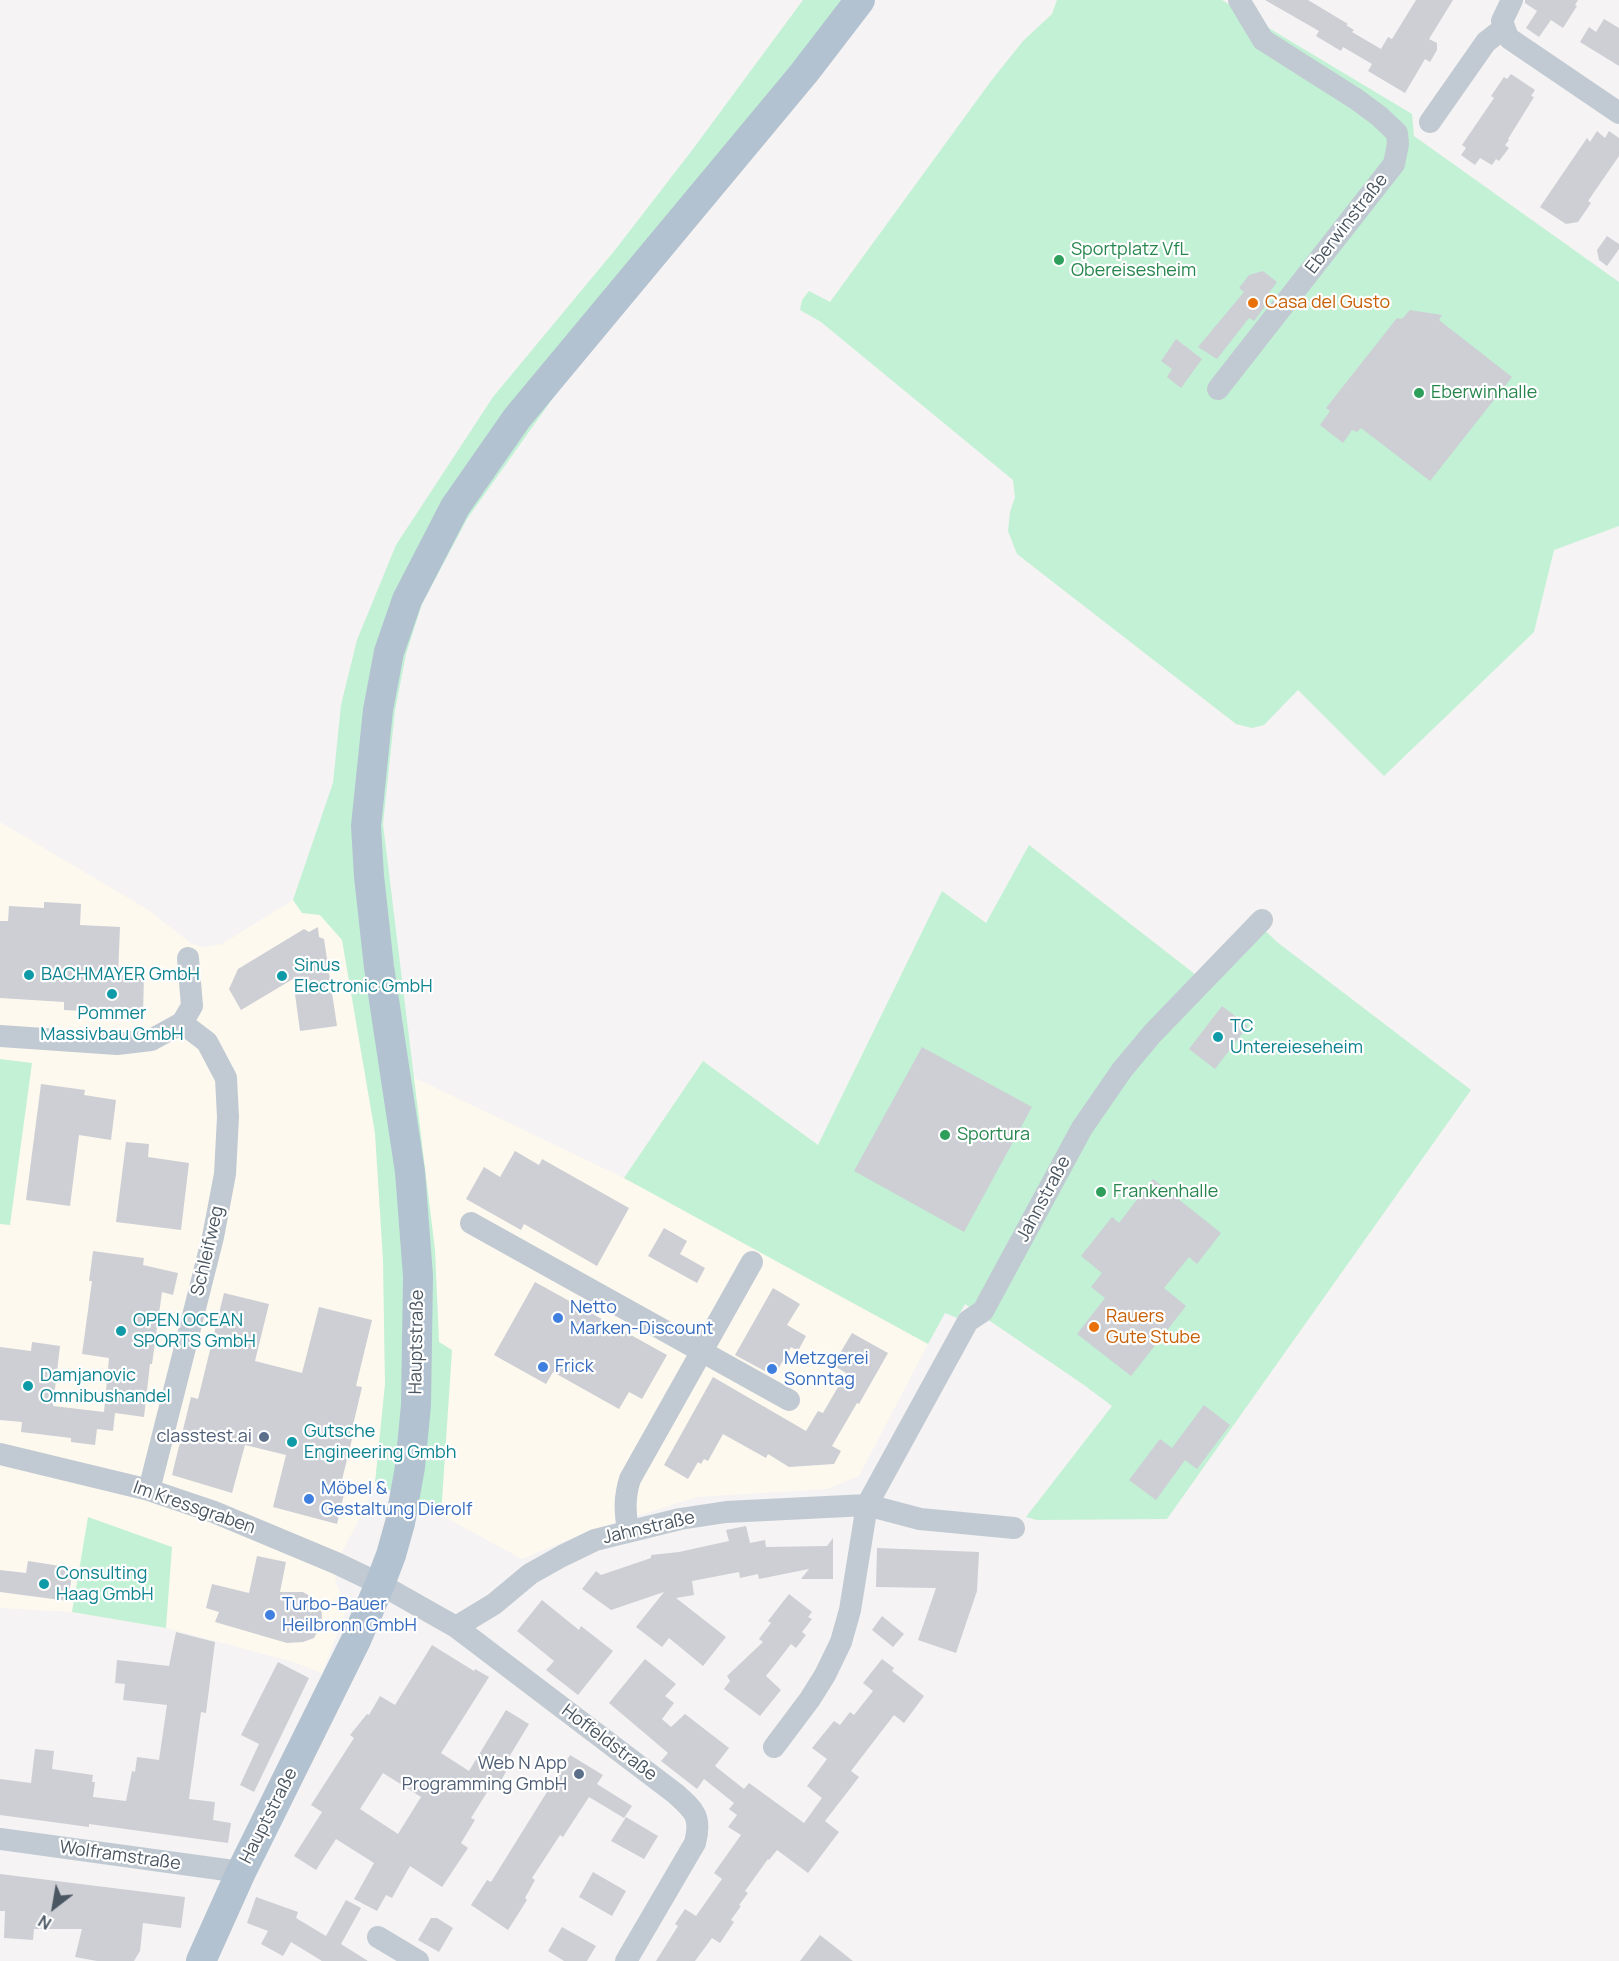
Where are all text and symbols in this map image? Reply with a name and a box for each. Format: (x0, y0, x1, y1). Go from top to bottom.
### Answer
street label: Eberwinstraße (1301, 170, 1393, 278)
place label: Sportplatz VfL Obereisesheim (1071, 239, 1196, 282)
marker: Sportplatz VfL Obereisesheim (1052, 253, 1066, 267)
place label: Casa del Gusto (1265, 292, 1390, 314)
marker: Casa del Gusto (1246, 296, 1260, 310)
place label: Eberwinhalle (1431, 382, 1537, 404)
marker: Eberwinhalle (1412, 386, 1426, 400)
place label: Sinus Electronic GmbH (294, 955, 433, 998)
place label: BACHMAYER GmbH (41, 964, 200, 986)
marker: BACHMAYER GmbH (22, 968, 36, 982)
marker: Sinus Electronic GmbH (275, 969, 289, 983)
marker: Pommer Massivbau GmbH (105, 987, 119, 1001)
place label: Pommer Massivbau GmbH (40, 1003, 184, 1046)
place label: TC Untereieseheim (1230, 1016, 1363, 1058)
marker: TC Untereieseheim (1211, 1030, 1225, 1044)
place label: Sportura (957, 1124, 1030, 1146)
marker: Sportura (938, 1128, 952, 1142)
street label: Jahnstraße (1012, 1153, 1076, 1245)
place label: Frankenhalle (1113, 1181, 1218, 1203)
marker: Frankenhalle (1094, 1185, 1108, 1199)
street label: Schleifweg (187, 1204, 229, 1298)
street label: Hauptstraße (405, 1289, 429, 1395)
place label: Netto Marken-Discount (570, 1297, 714, 1340)
place label: Rauers Gute Stube (1106, 1306, 1201, 1348)
place label: OPEN OCEAN SPORTS GmbH (133, 1310, 256, 1352)
marker: Netto Marken-Discount (551, 1311, 565, 1325)
marker: Rauers Gute Stube (1087, 1320, 1101, 1334)
marker: OPEN OCEAN SPORTS GmbH (114, 1324, 128, 1338)
place label: Metzgerei Sonntag (784, 1348, 869, 1390)
place label: Frick (555, 1356, 594, 1378)
marker: Frick (536, 1360, 550, 1374)
marker: Metzgerei Sonntag (765, 1362, 779, 1376)
place label: Damjanovic Omnibushandel (40, 1365, 171, 1408)
marker: Damjanovic Omnibushandel (21, 1379, 35, 1393)
place label: Gutsche Engineering Gmbh (304, 1421, 456, 1464)
place label: classtest.ai (156, 1426, 252, 1448)
marker: classtest.ai (257, 1430, 271, 1444)
marker: Gutsche Engineering Gmbh (285, 1435, 299, 1449)
street label: Im Kressgraben (130, 1477, 258, 1539)
place label: Möbel & Gestaltung Dierolf (321, 1478, 472, 1520)
marker: Möbel & Gestaltung Dierolf (302, 1492, 316, 1506)
street label: Jahnstraße (601, 1507, 697, 1549)
place label: Consulting Haag GmbH (56, 1563, 154, 1606)
marker: Consulting Haag GmbH (37, 1577, 51, 1591)
place label: Turbo-Bauer Heilbronn GmbH (282, 1594, 417, 1636)
marker: Turbo-Bauer Heilbronn GmbH (263, 1608, 277, 1622)
street label: Hoffeldstraße (557, 1700, 661, 1786)
place label: Web N App Programming GmbH (402, 1753, 567, 1796)
street label: Hauptstraße (236, 1764, 302, 1868)
marker: Web N App Programming GmbH (572, 1767, 586, 1781)
street label: Wolframstraße (58, 1837, 182, 1875)
north arrow (24, 1877, 84, 1937)
text: N (34, 1910, 55, 1935)

